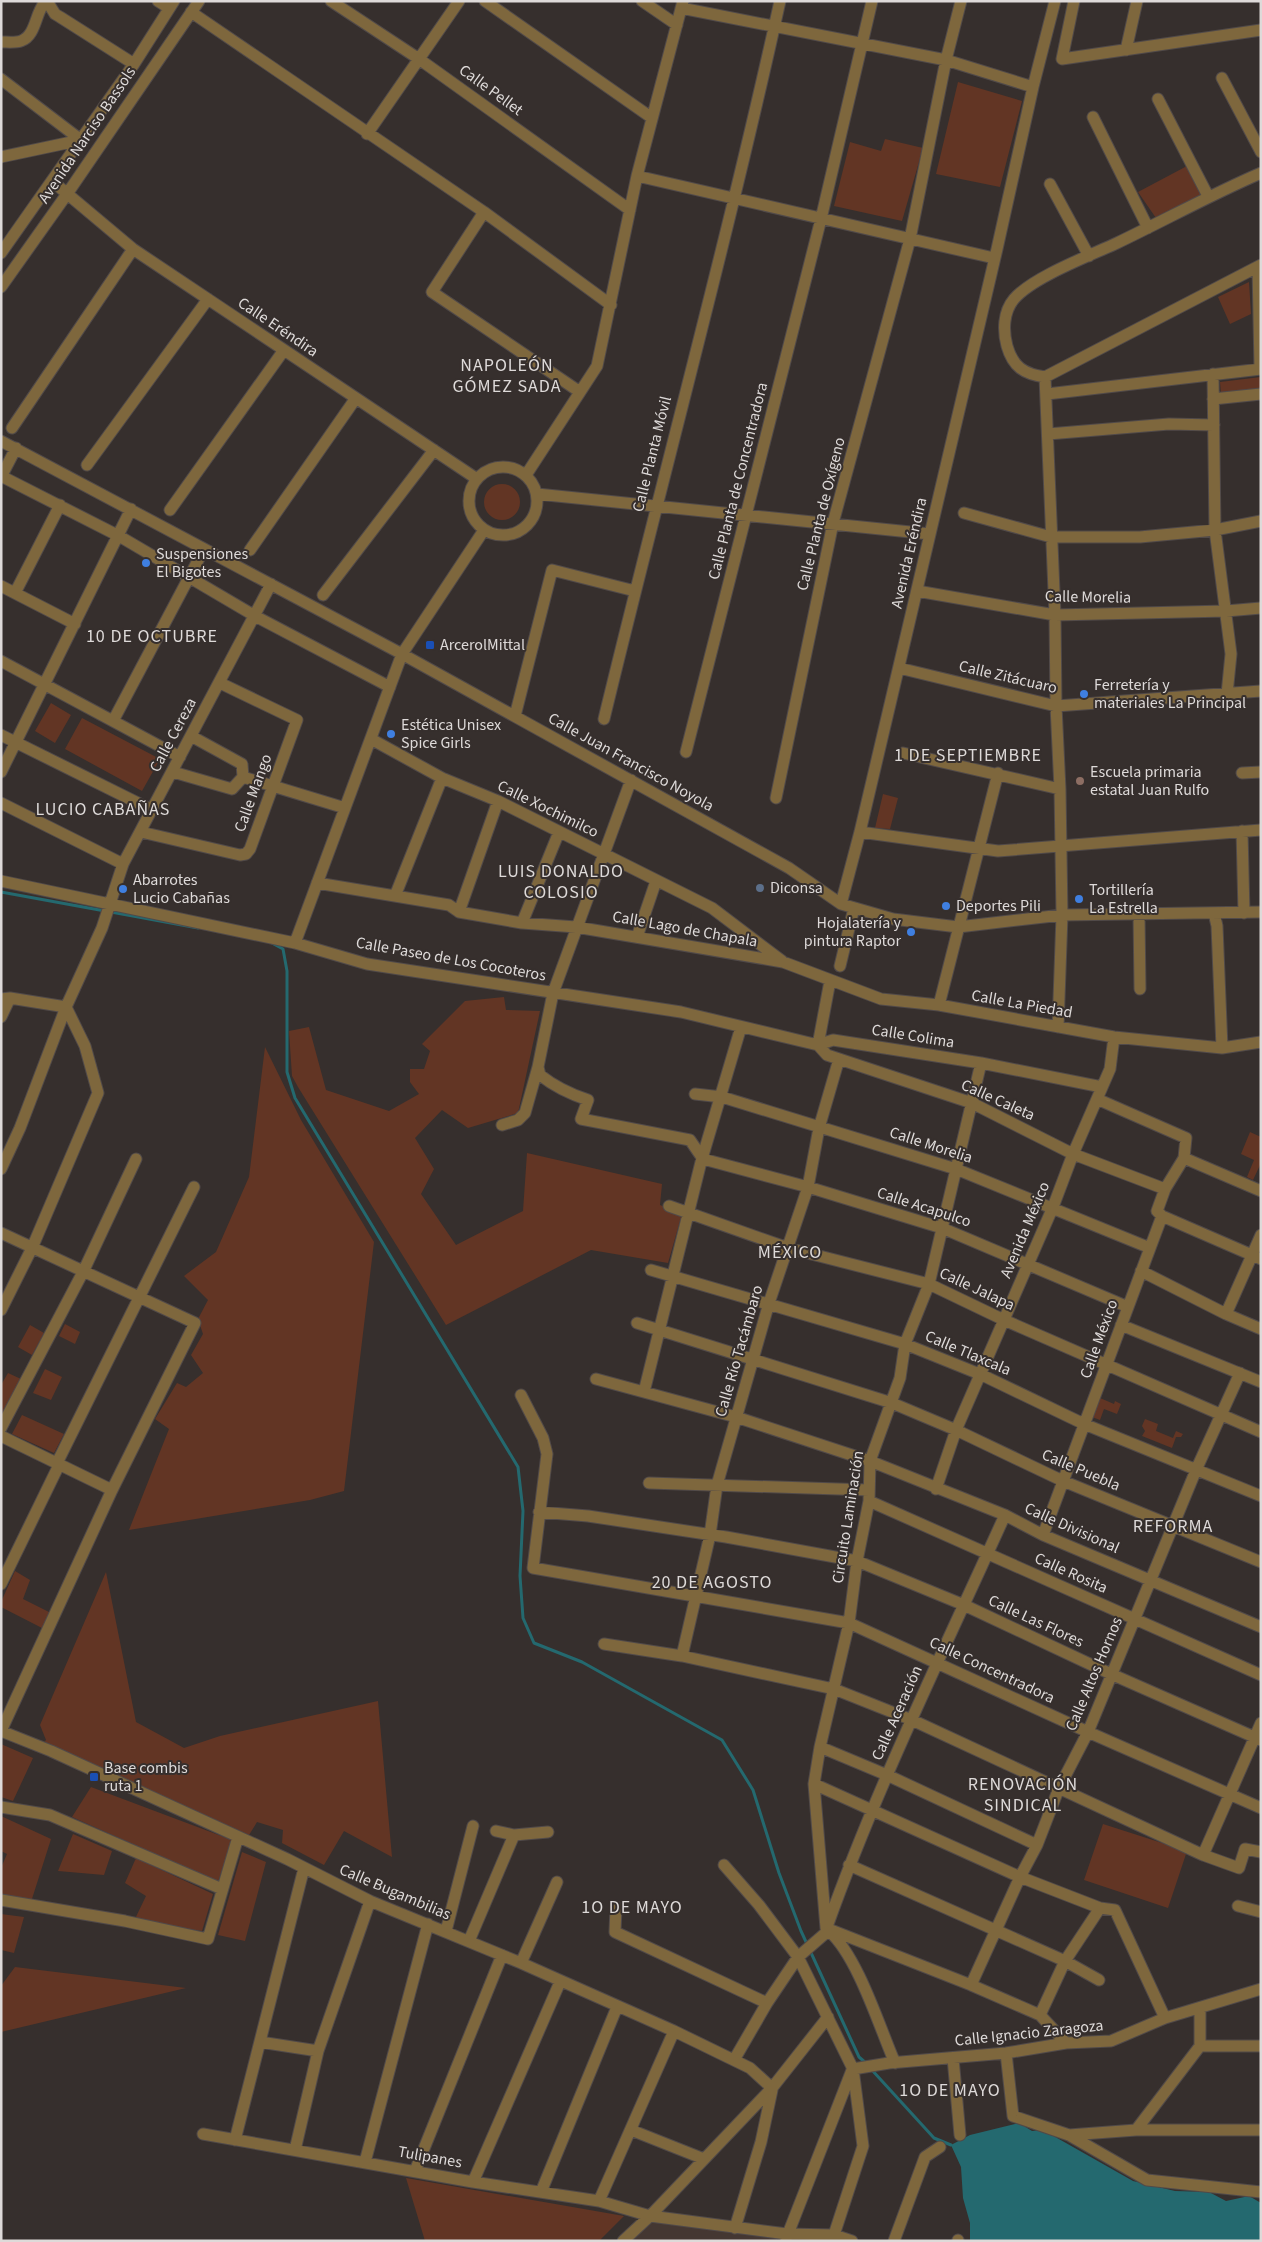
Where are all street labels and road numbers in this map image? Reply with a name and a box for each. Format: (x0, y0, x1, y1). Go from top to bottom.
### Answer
street label: Calle Pellet (454, 59, 528, 121)
street label: Avenida Narciso Bassols (33, 62, 141, 208)
street label: Calle Eréndira (233, 292, 323, 362)
street label: Calle Planta de Concentradora (703, 380, 773, 582)
street label: Calle Planta Móvil (627, 394, 677, 514)
street label: Calle Planta de Oxígeno (791, 435, 851, 593)
street label: Avenida Eréndira (886, 495, 932, 611)
street label: Calle Morelia (1045, 585, 1131, 609)
street label: Calle Zitácuaro (957, 655, 1059, 699)
street label: Calle Cereza (144, 694, 202, 776)
street label: Calle Juan Francisco Noyola (544, 707, 718, 817)
street label: Calle Mango (229, 751, 277, 835)
street label: Calle Xochimilco (494, 775, 602, 843)
street label: Calle Lago de Chapala (611, 905, 759, 953)
street label: Calle Paseo de Los Cocoteros (354, 931, 548, 987)
street label: Calle La Piedad (970, 984, 1074, 1024)
street label: Calle Colima (870, 1019, 956, 1053)
street label: Calle Caleta (958, 1074, 1038, 1126)
street label: Calle Morelia (887, 1121, 975, 1169)
street label: Avenida México (995, 1178, 1055, 1282)
street label: Calle Acapulco (874, 1181, 974, 1233)
street label: Calle Jalapa (936, 1262, 1018, 1316)
street label: Calle Río Tacámbaro (710, 1283, 768, 1419)
street label: Calle México (1075, 1296, 1123, 1382)
street label: Calle Tlaxcala (922, 1325, 1014, 1381)
street label: Calle Puebla (1038, 1444, 1124, 1496)
street label: Circuito Laminación (827, 1449, 869, 1585)
street label: Calle Divisional (1021, 1497, 1123, 1559)
street label: Calle Rosita (1031, 1547, 1111, 1599)
street label: Calle Las Flores (985, 1589, 1088, 1653)
street label: Calle Altos Hornos (1060, 1613, 1128, 1734)
street label: Calle Concentradora (926, 1631, 1058, 1709)
street label: Calle Aceración (866, 1662, 928, 1764)
street label: Calle Bugambilias (336, 1859, 454, 1926)
street label: Calle Ignacio Zaragoza (954, 2014, 1104, 2052)
street label: Tulipanes (396, 2141, 464, 2173)

